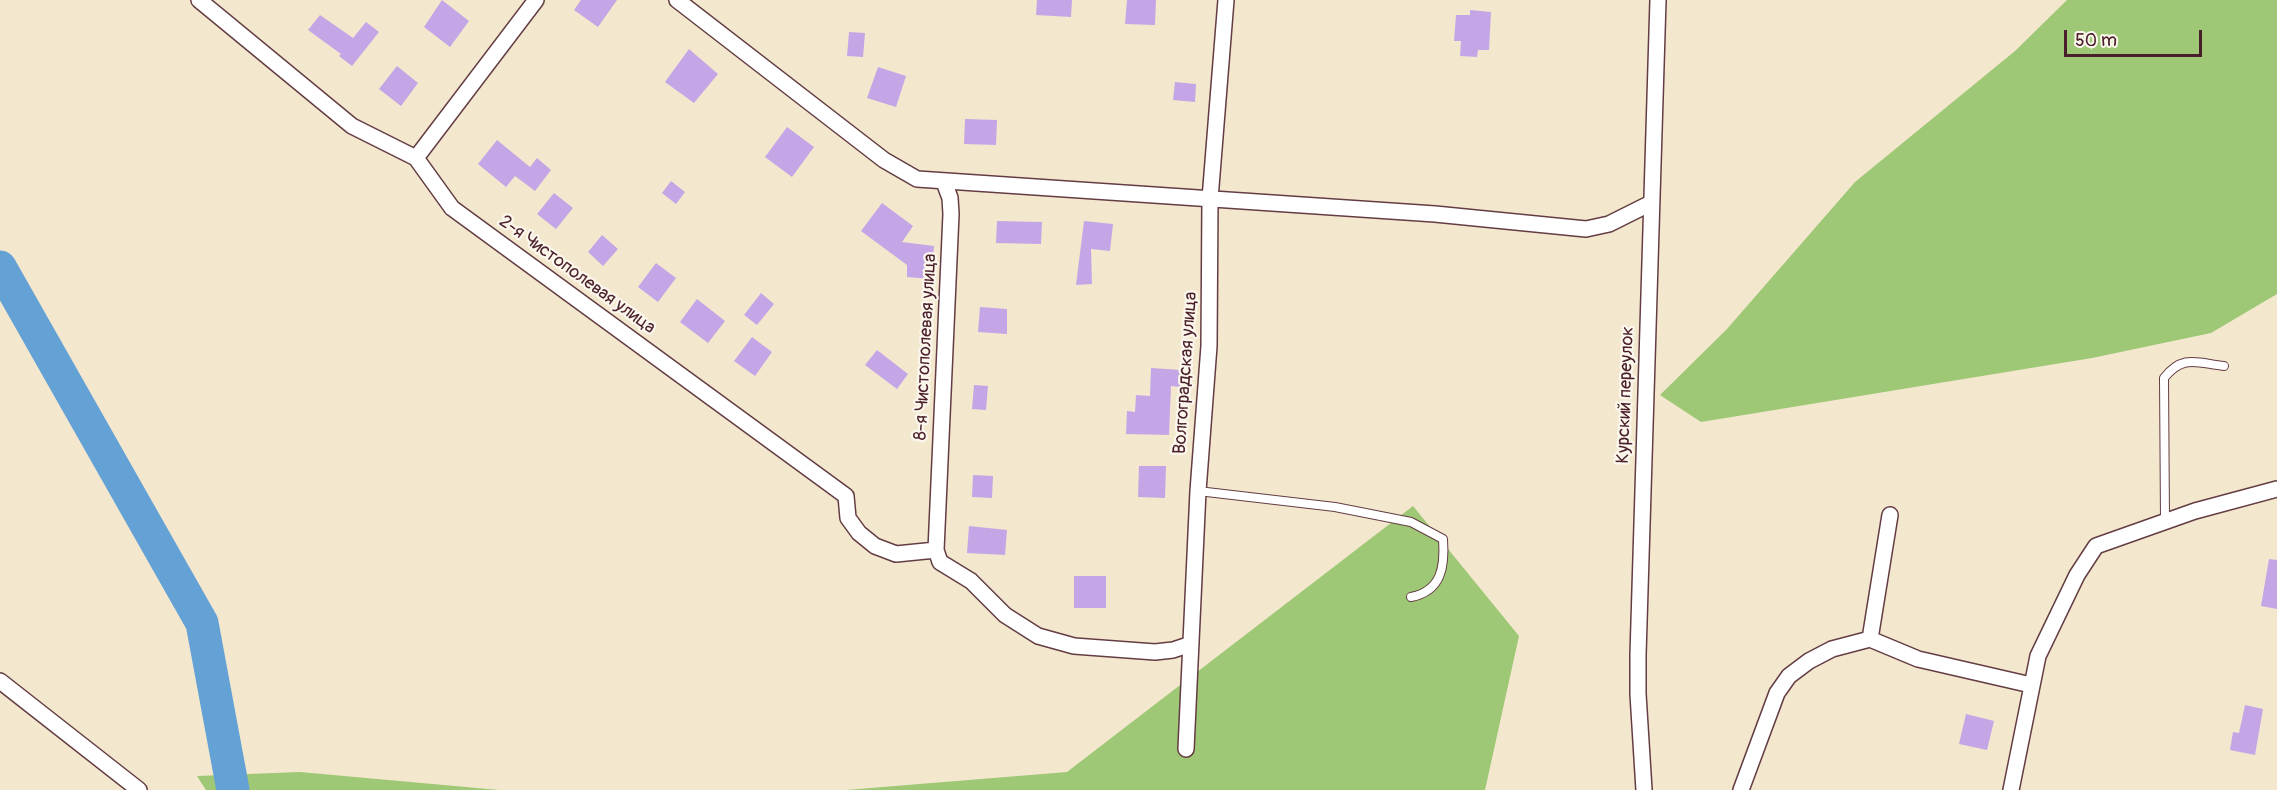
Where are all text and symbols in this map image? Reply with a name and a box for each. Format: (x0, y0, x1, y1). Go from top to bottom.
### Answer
scale bar (2067, 18, 2205, 56)
text: 50 m (2075, 29, 2117, 52)
street label: 2-я Чистополевая улица (495, 211, 659, 339)
street label: 8-я Чистополевая улица (910, 253, 942, 441)
street label: Волгоградская улица (1170, 291, 1202, 455)
street label: Курский переулок (1613, 326, 1639, 464)

